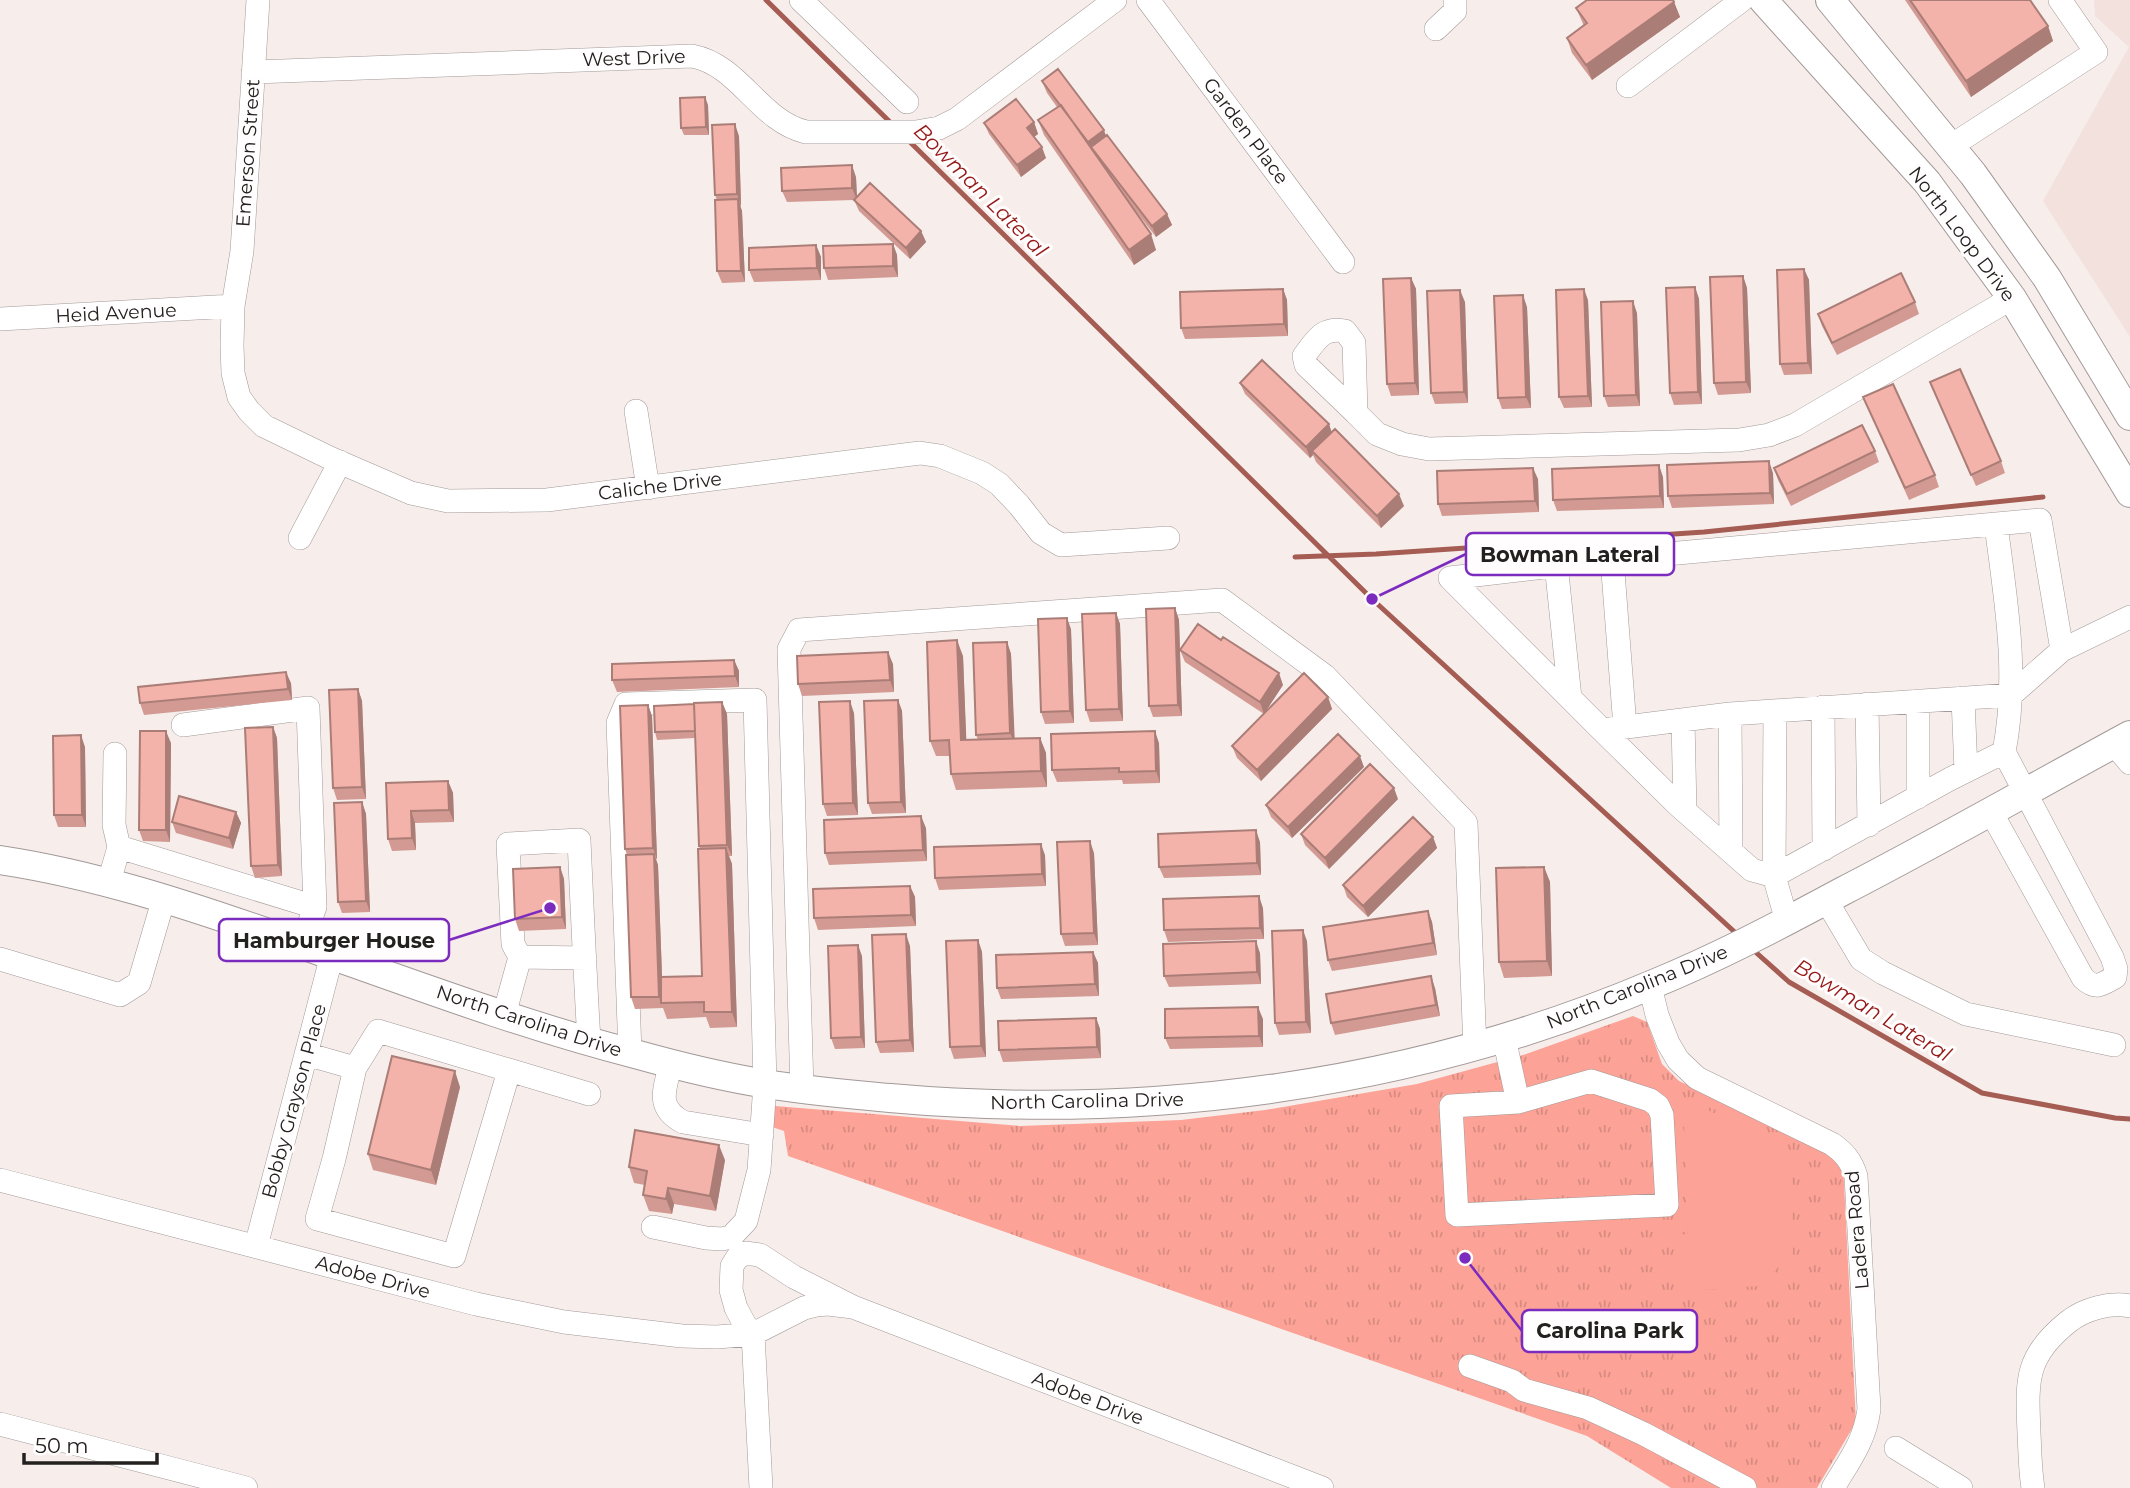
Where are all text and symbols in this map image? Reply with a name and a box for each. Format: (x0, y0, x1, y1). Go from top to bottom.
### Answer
street label: West Drive (582, 45, 686, 71)
street label: Garden Place (1198, 73, 1294, 189)
street label: Emerson Street (231, 78, 265, 228)
water label: Bowman Lateral (909, 118, 1053, 262)
street label: North Loop Drive (1904, 162, 2020, 306)
street label: Heid Avenue (55, 298, 177, 328)
street label: Caliche Drive (597, 467, 723, 505)
callout: Bowman Lateral (1466, 533, 1674, 575)
text: Bowman Lateral (1480, 542, 1660, 567)
callout: Hamburger House (219, 919, 449, 961)
text: Hamburger House (233, 928, 435, 953)
street label: North Carolina Drive (1543, 940, 1731, 1034)
water label: Bowman Lateral (1790, 953, 1956, 1067)
street label: North Carolina Drive (433, 980, 625, 1062)
street label: Bobby Grayson Place (257, 1001, 331, 1201)
street label: North Carolina Drive (990, 1088, 1184, 1114)
street label: Ladera Road (1840, 1169, 1874, 1291)
street label: Adobe Drive (313, 1251, 433, 1303)
callout: Carolina Park (1522, 1310, 1697, 1352)
text: Carolina Park (1536, 1318, 1684, 1343)
street label: Adobe Drive (1029, 1366, 1147, 1430)
scale bar (24, 1422, 158, 1466)
text: 50 m (35, 1433, 89, 1458)

